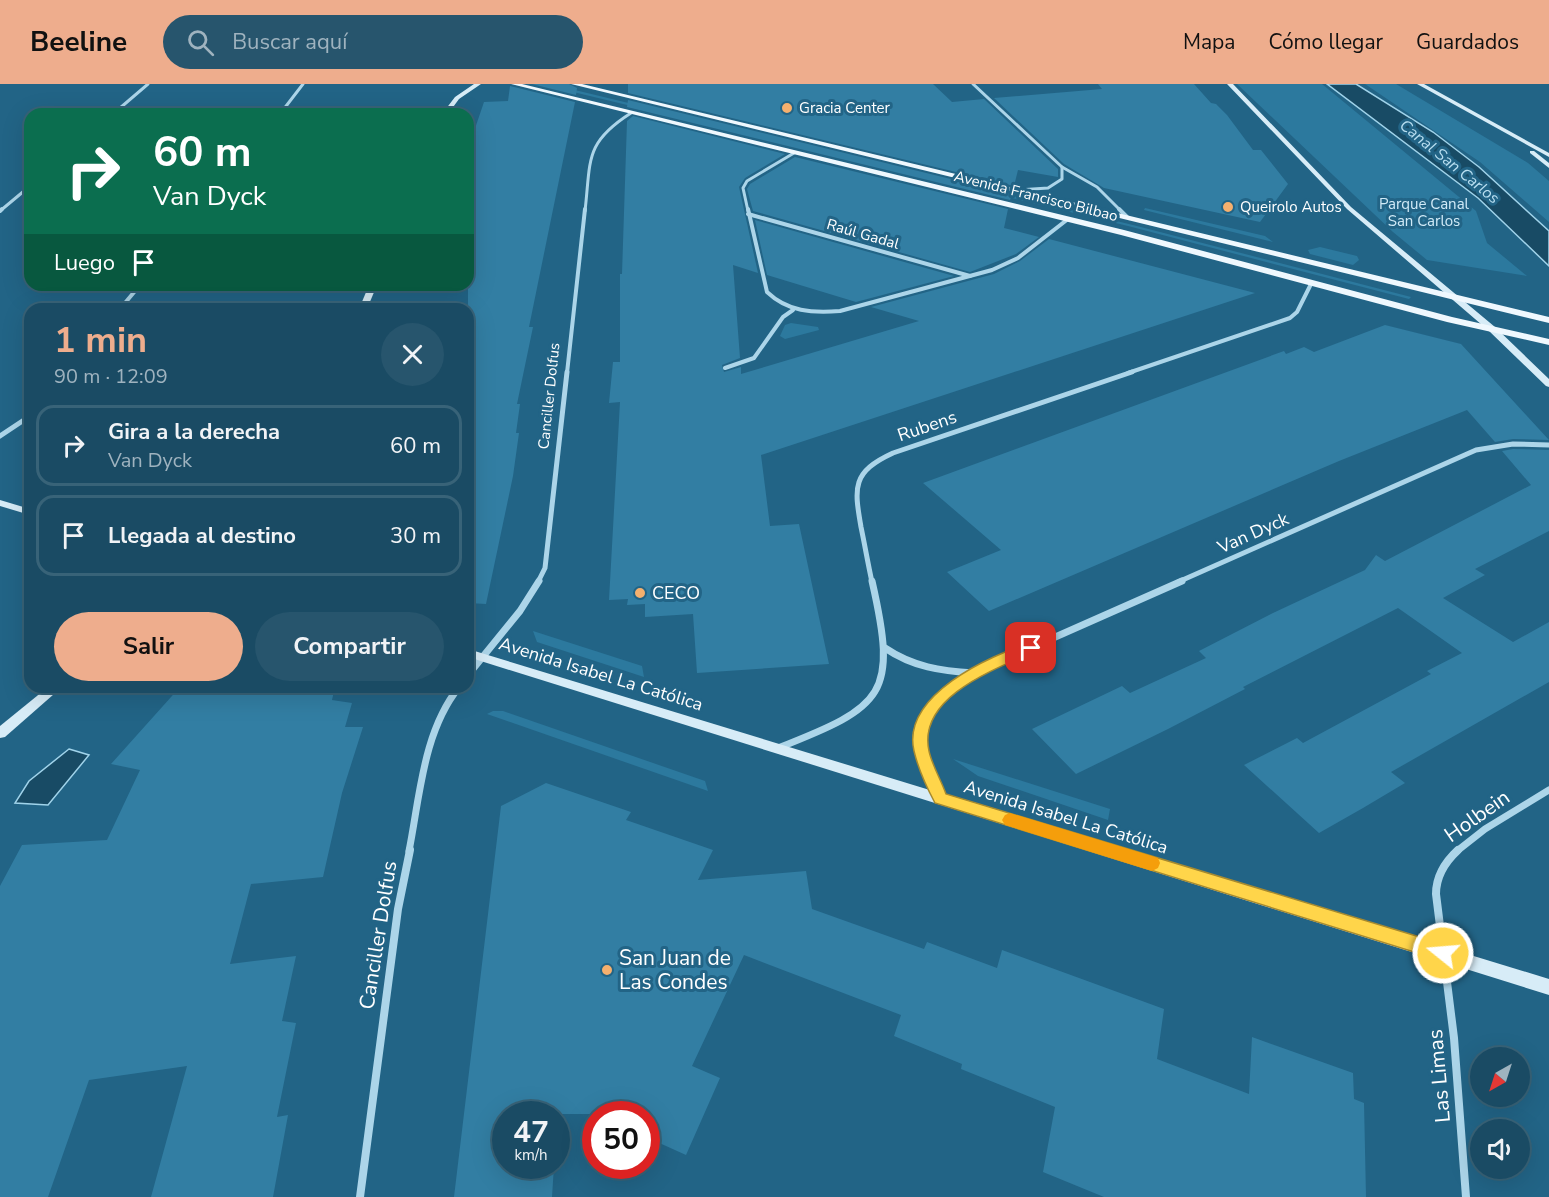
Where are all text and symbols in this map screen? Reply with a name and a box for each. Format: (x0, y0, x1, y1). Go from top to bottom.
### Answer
search box (163, 15, 583, 69)
text: Beeline (30, 23, 127, 61)
icon: search (184, 26, 217, 59)
text: Buscar aquí (232, 27, 347, 57)
text: Mapa (1183, 28, 1235, 56)
text: Cómo llegar (1268, 28, 1383, 56)
text: Guardados (1416, 28, 1519, 56)
place label: Gracia Center (799, 98, 891, 118)
marker: Gracia Center (780, 101, 794, 115)
water label: Canal San Carlos (1395, 115, 1504, 209)
text: 60 m (153, 124, 252, 181)
icon: right (54, 132, 132, 210)
street label: Avenida Francisco Bilbao (952, 166, 1120, 226)
text: Van Dyck (153, 178, 266, 215)
park label: Parque Canal San Carlos (1379, 194, 1470, 231)
place label: Queirolo Autos (1240, 197, 1342, 217)
marker: Queirolo Autos (1221, 200, 1235, 214)
street label: Raúl Gadal (824, 214, 902, 254)
icon: arrive (127, 246, 160, 279)
text: Luego (54, 248, 115, 278)
text: 1 min (54, 316, 147, 365)
button: close (381, 323, 444, 386)
street label: Canciller Dolfus (533, 342, 565, 450)
text: 90 m · 12:09 (54, 363, 168, 390)
street label: Rubens (894, 405, 960, 447)
text: Gira a la derecha (108, 417, 280, 447)
icon: right (57, 429, 90, 462)
text: 60 m (390, 431, 441, 461)
text: Van Dyck (108, 447, 192, 474)
street label: Van Dyck (1213, 506, 1293, 560)
icon: arrive (57, 519, 90, 552)
text: Llegada al destino (108, 521, 296, 551)
text: 30 m (390, 521, 441, 551)
place label: CECO (652, 581, 700, 605)
marker: CECO (633, 586, 647, 600)
button: Salir (54, 612, 243, 681)
button: Compartir (255, 612, 444, 681)
pin (1005, 622, 1056, 673)
icon: arrive (1014, 631, 1047, 664)
street label: Avenida Isabel La Católica (496, 632, 706, 716)
street label: Avenida Isabel La Católica (961, 775, 1171, 859)
street label: Holbein (1439, 783, 1515, 849)
street label: Canciller Dolfus (352, 859, 404, 1011)
position arrow (1411, 921, 1475, 985)
place label: San Juan de Las Condes (619, 944, 731, 996)
marker: San Juan de Las Condes (600, 963, 614, 977)
street label: Las Limas (1421, 1028, 1457, 1124)
north arrow (1470, 1047, 1530, 1107)
map controls (1470, 1047, 1530, 1179)
speed limit sign: 50 (582, 1101, 660, 1179)
text: 47 (513, 1112, 549, 1153)
button: sound (1470, 1119, 1530, 1179)
text: km/h (514, 1145, 548, 1165)

